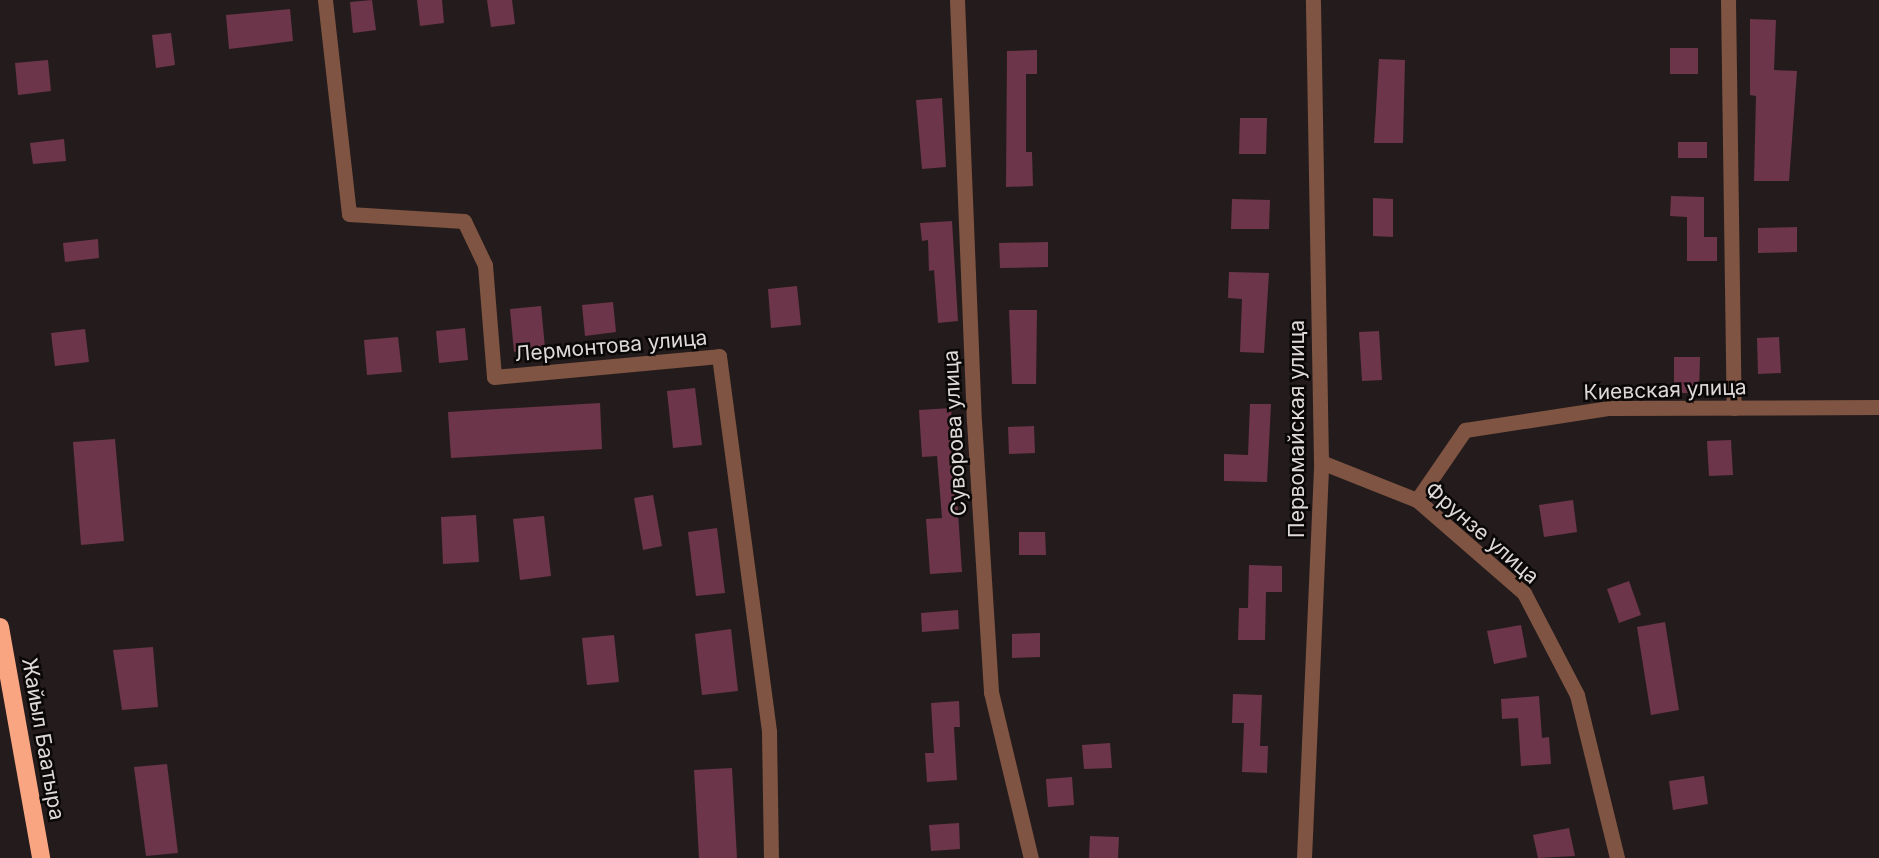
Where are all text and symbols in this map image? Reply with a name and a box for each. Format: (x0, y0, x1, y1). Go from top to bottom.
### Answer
street label: Первомайская улица (1284, 320, 1310, 538)
street label: Лермонтова улица (514, 325, 708, 367)
street label: Суворова улица (938, 349, 972, 517)
street label: Киевская улица (1583, 375, 1747, 405)
street label: Фрунзе улица (1420, 477, 1544, 589)
street label: Жайыл Баатыра (16, 656, 70, 822)

